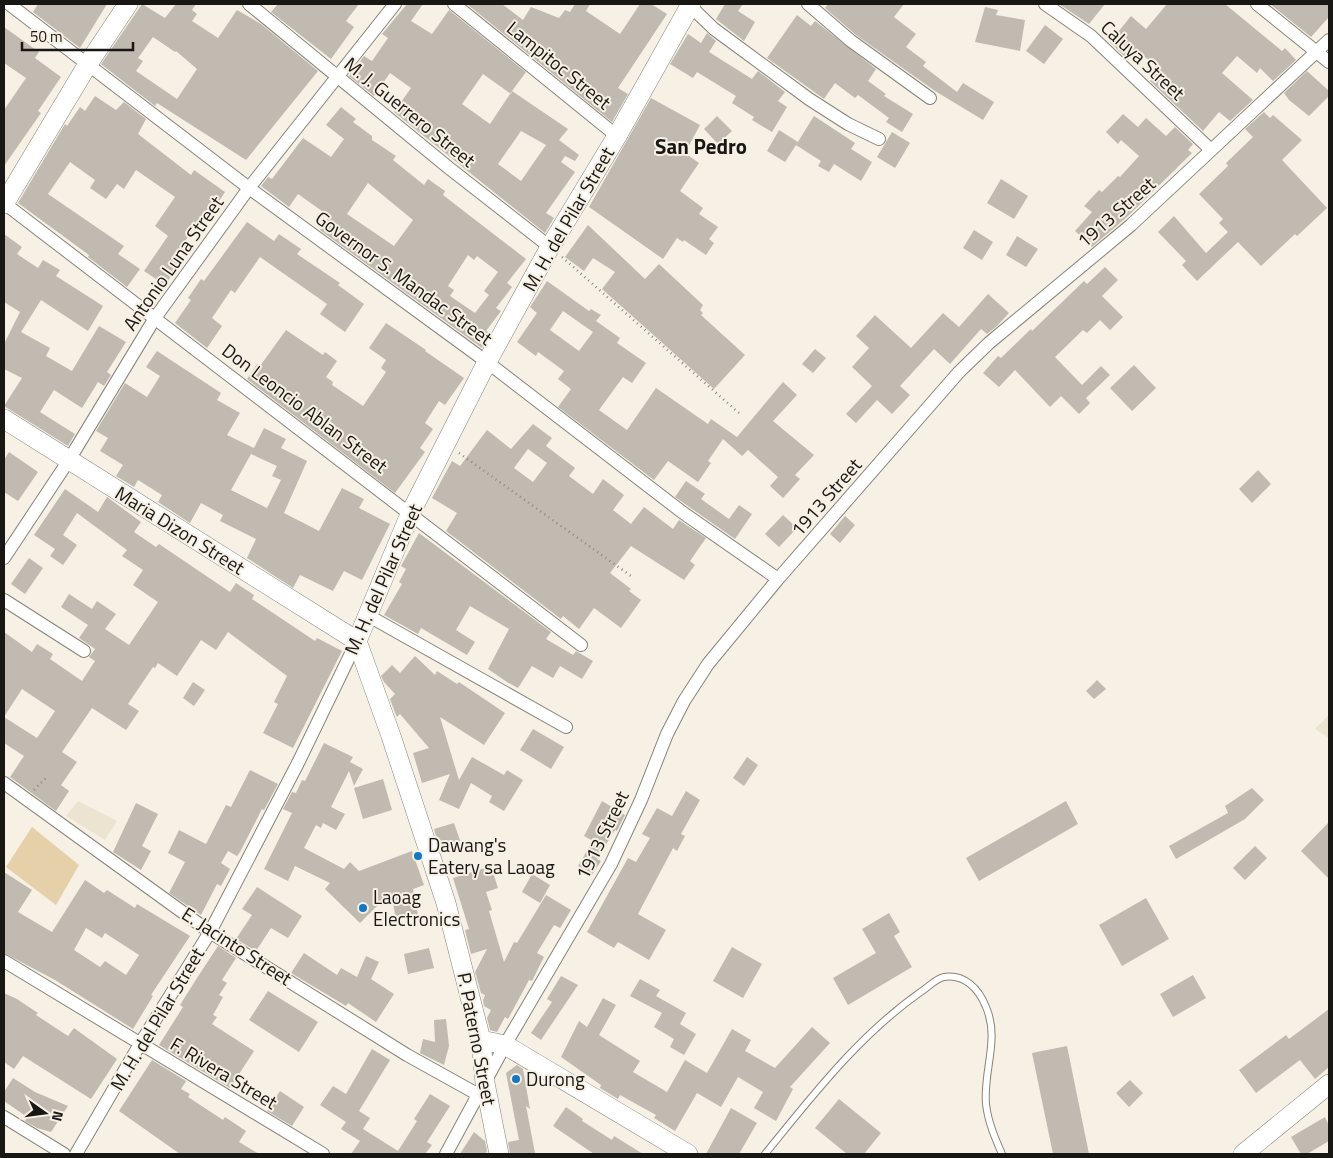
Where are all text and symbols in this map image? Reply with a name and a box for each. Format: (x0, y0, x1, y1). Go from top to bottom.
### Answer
street label: Lampitoc Street (501, 13, 618, 116)
street label: Caluya Street (1095, 13, 1192, 107)
scale bar (22, 20, 134, 52)
text: 50 m (30, 25, 63, 48)
street label: M. J. Guerrero Street (338, 50, 482, 174)
district label: San Pedro (655, 130, 747, 162)
street label: M. H. del Pilar Street (514, 141, 621, 296)
street label: 1913 Street (1070, 169, 1162, 254)
street label: Antonio Luna Street (115, 189, 230, 336)
street label: Governor S. Mandac Street (310, 203, 499, 352)
street label: Don Leoncio Ablan Street (216, 336, 394, 480)
street label: 1913 Street (783, 451, 868, 542)
street label: Maria Dizon Street (110, 478, 251, 581)
street label: M. H. del Pilar Street (336, 498, 429, 659)
street label: 1913 Street (568, 785, 636, 884)
place label: Dawang's Eatery sa Laoag (428, 830, 555, 881)
marker: Dawang's Eatery sa Laoag (412, 850, 424, 862)
place label: Laoag Electronics (373, 882, 461, 933)
street label: E. Jacinto Street (176, 899, 298, 992)
marker: Laoag Electronics (357, 902, 369, 914)
street label: M. H. del Pilar Street (102, 941, 211, 1096)
street label: P. Paterno Street (450, 970, 505, 1108)
street label: F. Rivera Street (165, 1029, 284, 1116)
place label: Durong (526, 1064, 585, 1093)
marker: Durong (510, 1073, 522, 1085)
north arrow (20, 1088, 70, 1138)
text: N (47, 1109, 69, 1124)

